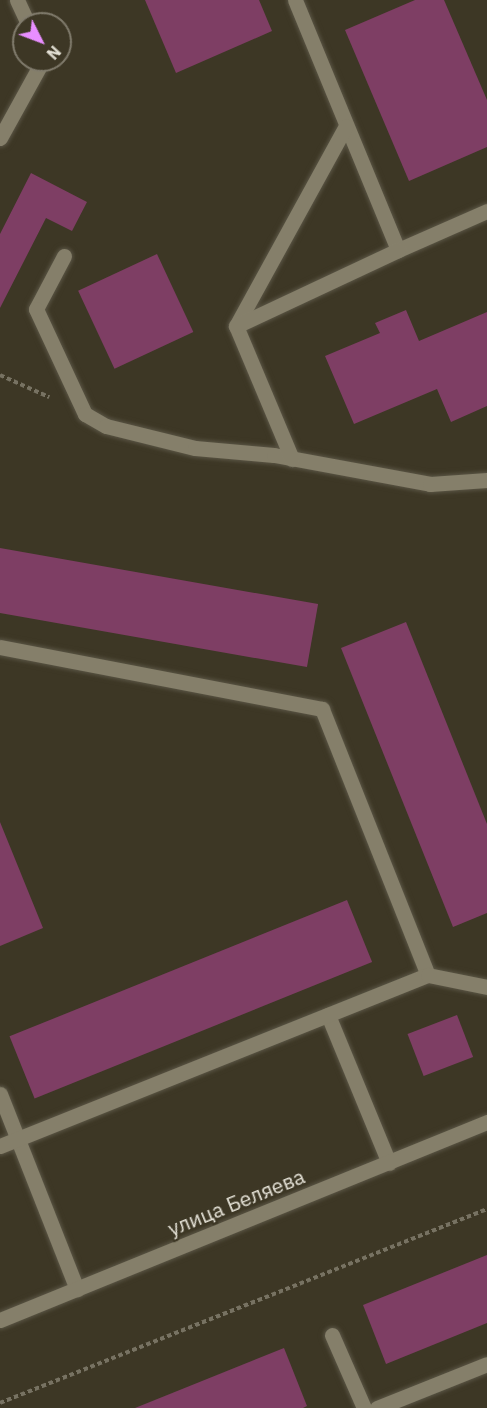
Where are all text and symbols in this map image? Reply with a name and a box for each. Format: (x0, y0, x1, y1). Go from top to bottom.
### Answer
north arrow (12, 12, 72, 72)
text: N (43, 42, 65, 64)
street label: улица Беляева (164, 1163, 308, 1241)

